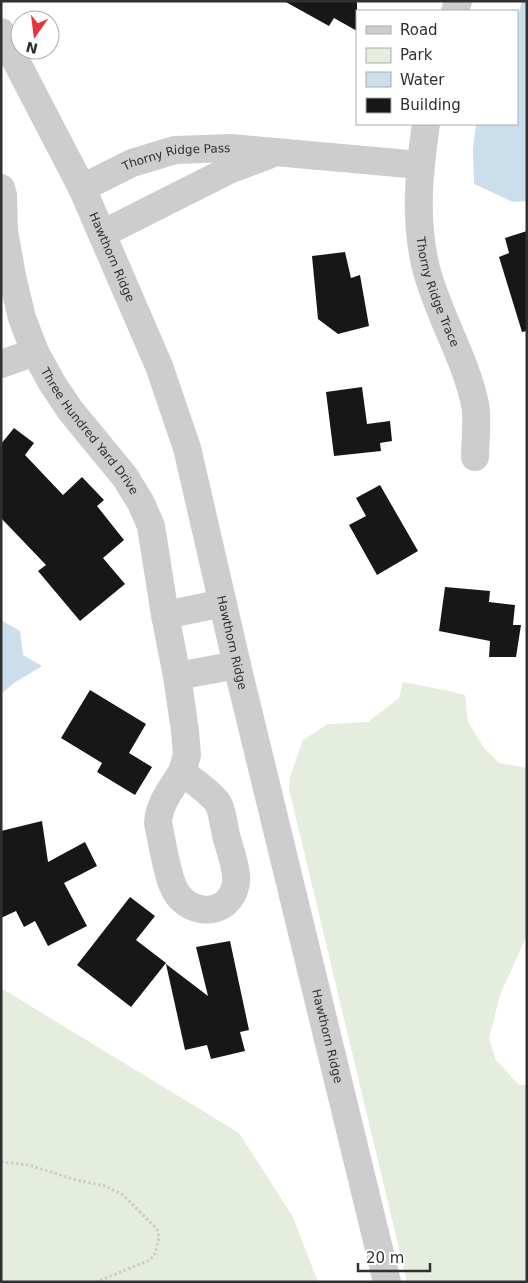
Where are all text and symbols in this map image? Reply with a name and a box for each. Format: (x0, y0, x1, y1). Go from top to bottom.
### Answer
north arrow (10, 10, 60, 60)
legend (356, 10, 518, 125)
text: Road (400, 21, 438, 39)
text: N (24, 38, 39, 57)
text: Park (400, 46, 433, 64)
text: Water (400, 71, 445, 89)
text: Building (400, 96, 461, 114)
street label: Thorny Ridge Pass (119, 141, 231, 174)
street label: Hawthorn Ridge (86, 210, 137, 304)
street label: Thorny Ridge Trace (413, 235, 462, 349)
street label: Three Hundred Yard Drive (38, 364, 141, 497)
street label: Hawthorn Ridge (214, 594, 250, 691)
street label: Hawthorn Ridge (309, 988, 345, 1085)
scale bar (358, 1240, 430, 1272)
text: 20 m (366, 1249, 404, 1267)

